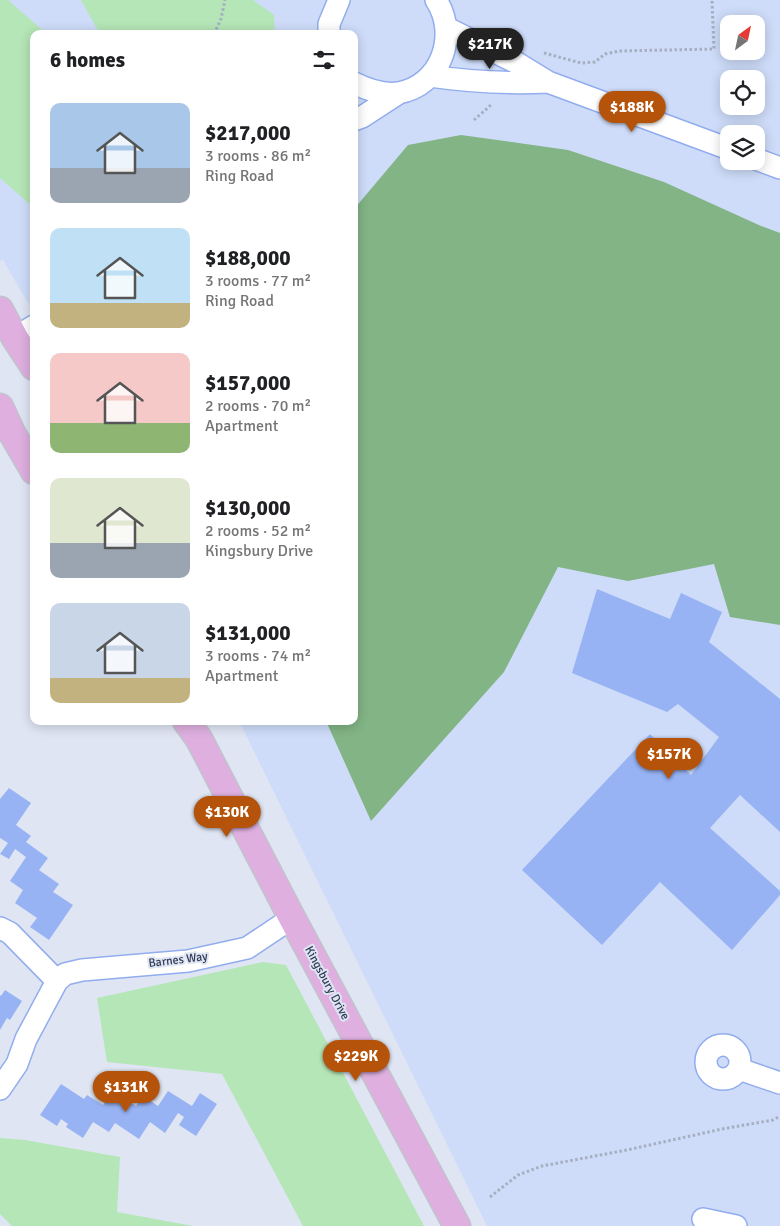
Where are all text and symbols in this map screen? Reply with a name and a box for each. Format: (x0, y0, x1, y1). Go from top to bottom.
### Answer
north arrow (720, 15, 765, 60)
map controls (720, 15, 765, 170)
pin: $217K (455, 28, 525, 70)
text: $217K (468, 34, 512, 54)
icon: filters (310, 46, 338, 74)
text: 6 homes (50, 47, 125, 73)
button: locate (720, 70, 765, 115)
pin: $188K (597, 90, 667, 133)
text: $188K (610, 97, 654, 117)
text: $217,000 (205, 120, 291, 146)
icon: home (90, 123, 150, 183)
button: layers (720, 125, 765, 170)
text: 3 rooms · 86 m² (205, 146, 311, 166)
text: Ring Road (205, 166, 274, 186)
text: $188,000 (205, 245, 291, 271)
icon: home (90, 248, 150, 308)
text: 3 rooms · 77 m² (205, 271, 311, 291)
text: Ring Road (205, 291, 274, 311)
text: $157,000 (205, 370, 291, 396)
icon: home (90, 373, 150, 433)
text: 2 rooms · 70 m² (205, 396, 311, 416)
text: Apartment (205, 416, 278, 436)
text: $130,000 (205, 495, 291, 521)
icon: home (90, 498, 150, 558)
text: 2 rooms · 52 m² (205, 521, 311, 541)
text: Kingsbury Drive (205, 541, 313, 561)
text: $131,000 (205, 620, 291, 646)
icon: home (90, 623, 150, 683)
text: 3 rooms · 74 m² (205, 646, 311, 666)
text: Apartment (205, 666, 278, 686)
pin: $157K (634, 738, 704, 780)
text: $157K (647, 744, 691, 764)
pin: $130K (192, 796, 262, 838)
text: $130K (205, 802, 249, 822)
street label: Kingsbury Drive (301, 944, 353, 1022)
street label: Barnes Way (148, 949, 209, 971)
pin: $229K (321, 1040, 391, 1082)
text: $229K (334, 1046, 378, 1066)
pin: $131K (91, 1070, 161, 1113)
text: $131K (104, 1077, 148, 1097)

